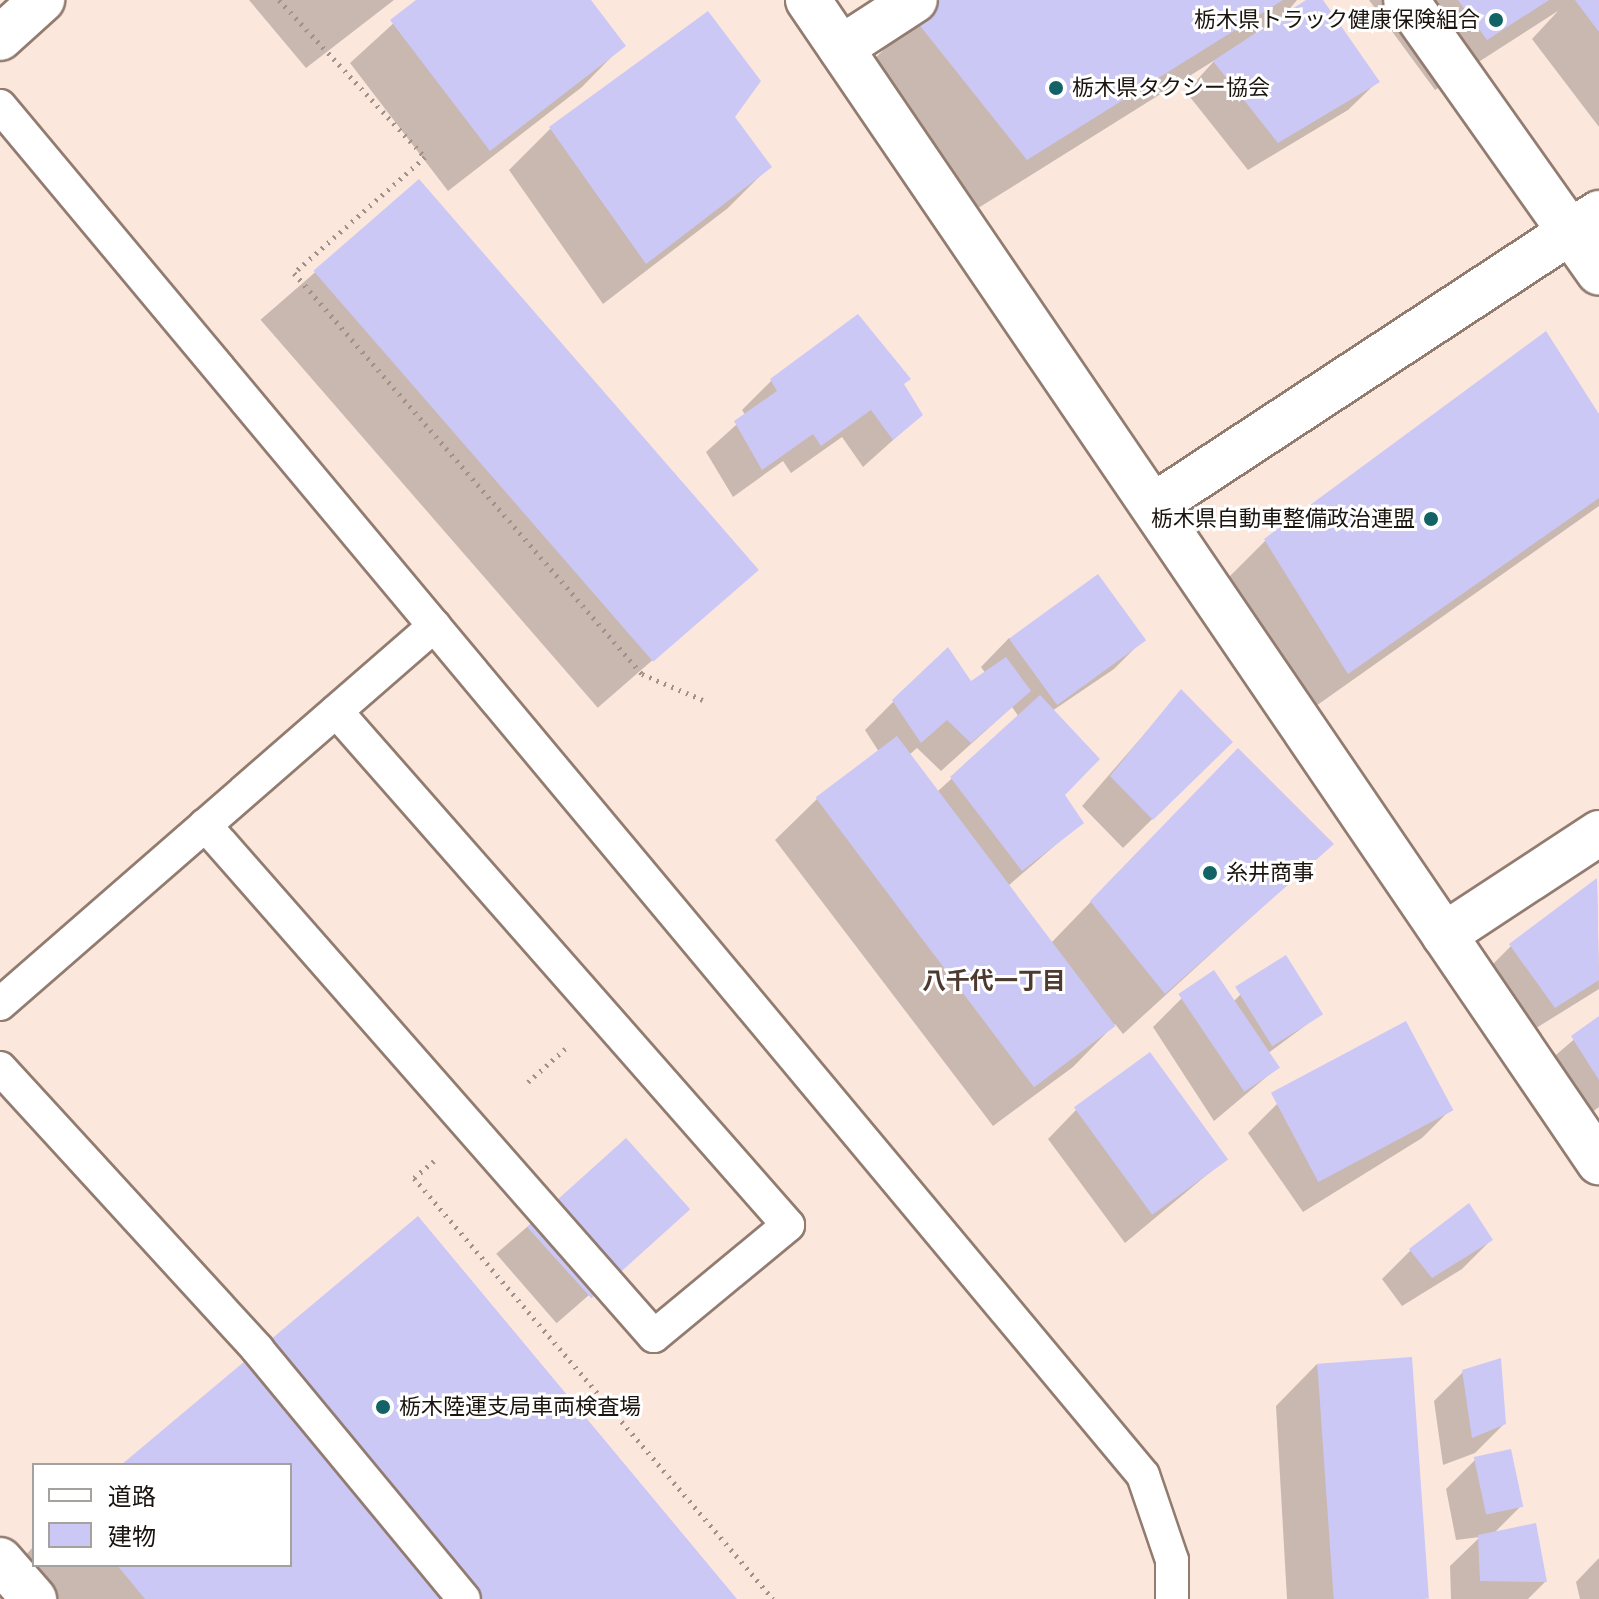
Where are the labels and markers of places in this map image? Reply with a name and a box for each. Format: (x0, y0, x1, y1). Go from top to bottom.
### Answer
place label: 栃木県トラック健康保険組合 (1194, 7, 1480, 33)
marker: 栃木県トラック健康保険組合 (1487, 11, 1505, 29)
place label: 栃木県タクシー協会 (1072, 75, 1270, 101)
marker: 栃木県タクシー協会 (1047, 79, 1065, 97)
place label: 栃木県自動車整備政治連盟 (1151, 506, 1415, 532)
marker: 栃木県自動車整備政治連盟 (1422, 510, 1440, 528)
place label: 糸井商事 (1226, 860, 1314, 886)
marker: 糸井商事 (1201, 864, 1219, 882)
place label: 栃木陸運支局車両検査場 (399, 1394, 641, 1420)
marker: 栃木陸運支局車両検査場 (374, 1398, 392, 1416)

